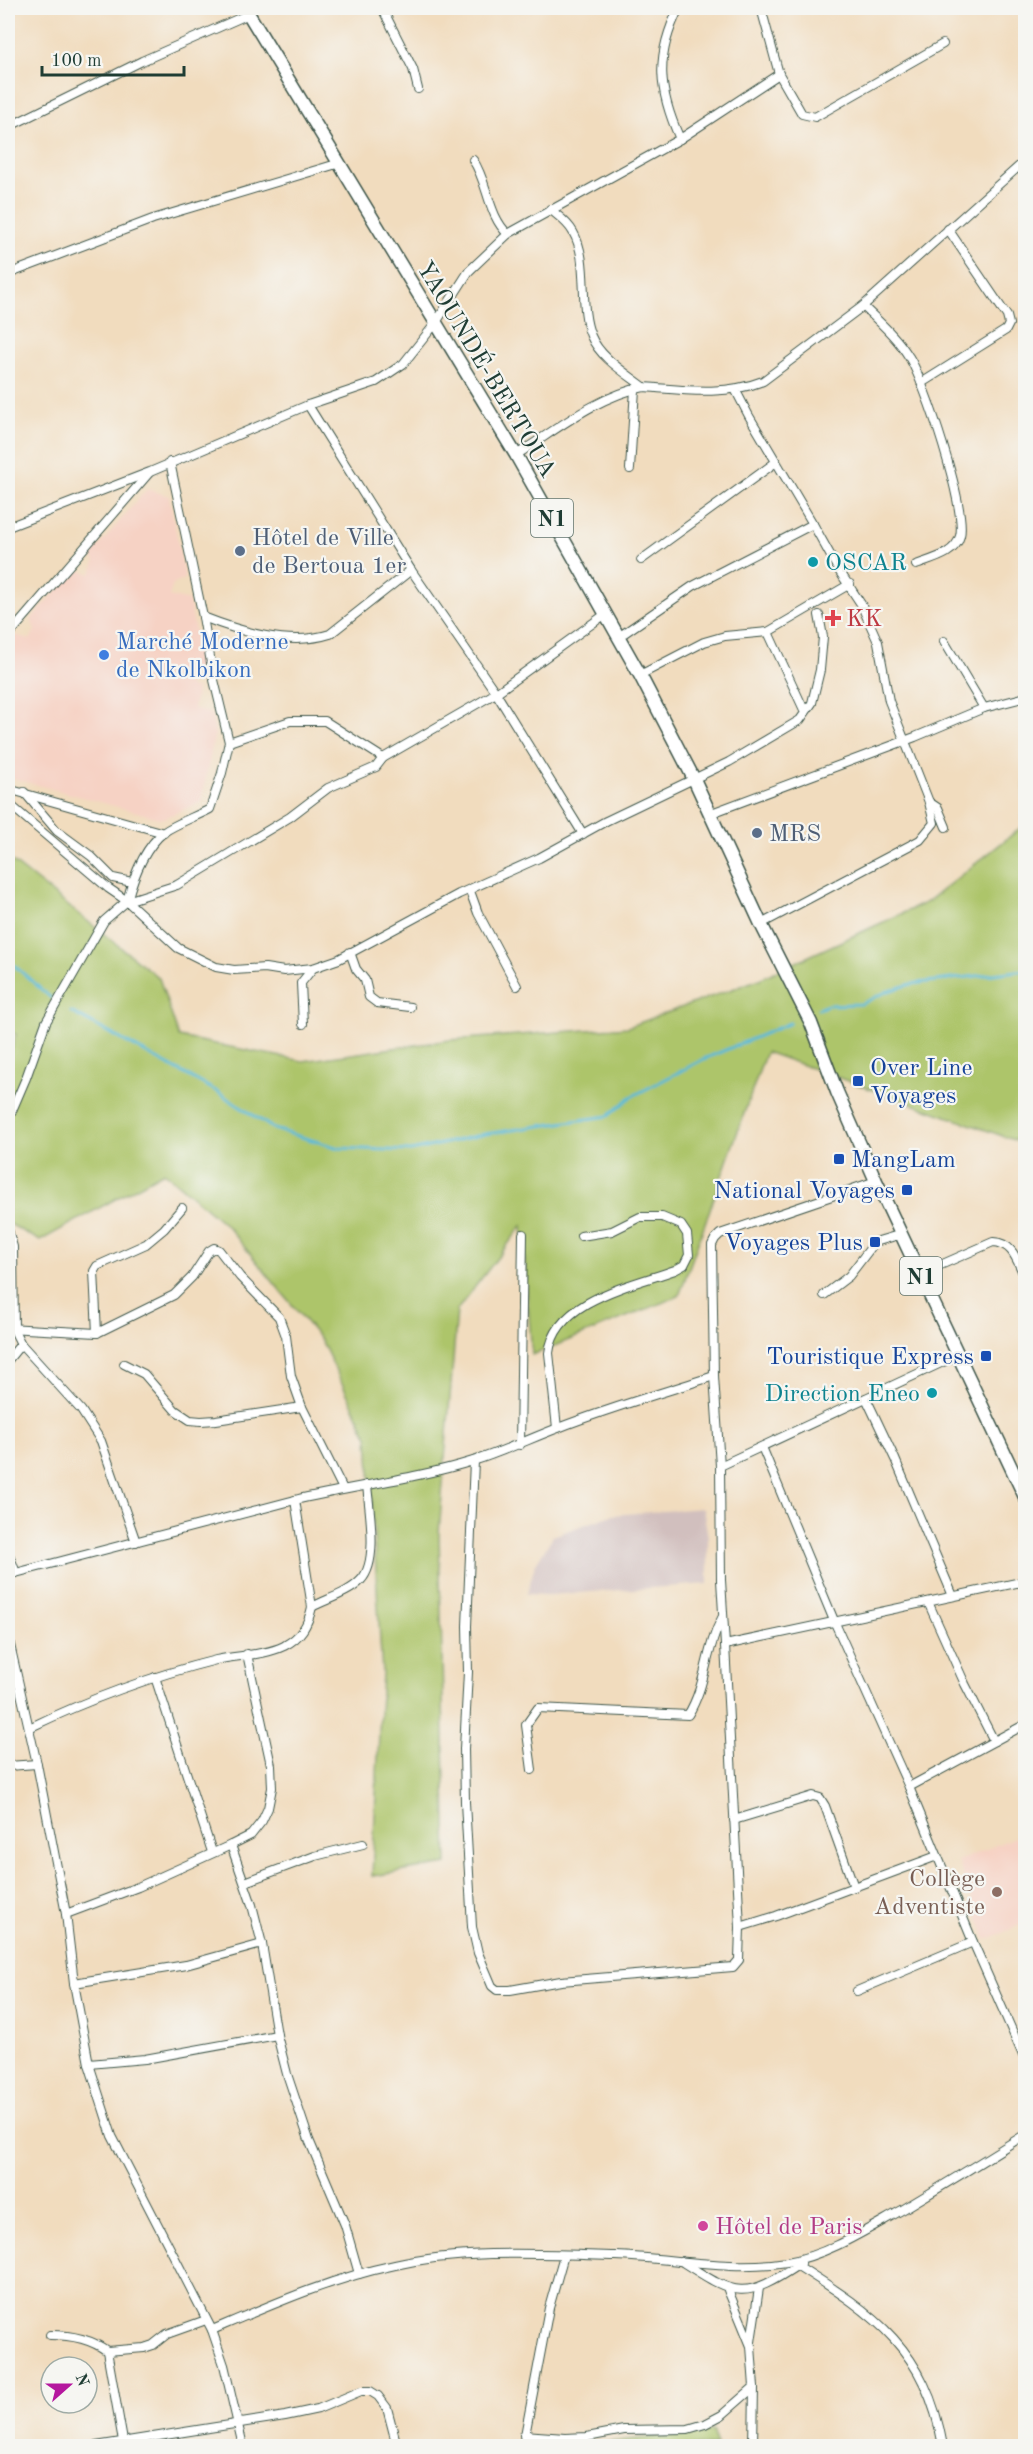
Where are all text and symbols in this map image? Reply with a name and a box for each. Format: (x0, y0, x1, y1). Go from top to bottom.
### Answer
scale bar (42, 39, 184, 77)
text: 100 m (51, 52, 102, 70)
street label: YAOUNDÉ-BERTOUA (411, 256, 563, 482)
road number: N1 (531, 499, 573, 537)
place label: Hôtel de Ville de Bertoua 1er (252, 527, 406, 579)
marker: Hôtel de Ville de Bertoua 1er (233, 544, 247, 558)
place label: OSCAR (825, 552, 907, 576)
marker: OSCAR (806, 555, 820, 569)
place label: KK (846, 608, 882, 632)
marker: KK (824, 609, 842, 627)
place label: Marché Moderne de Nkolbikon (116, 631, 289, 683)
marker: Marché Moderne de Nkolbikon (97, 648, 111, 662)
place label: MRS (769, 823, 821, 847)
marker: MRS (750, 826, 764, 840)
place label: Over Line Voyages (870, 1057, 973, 1109)
marker: Over Line Voyages (851, 1074, 865, 1088)
place label: MangLam (851, 1149, 956, 1173)
marker: MangLam (832, 1152, 846, 1166)
place label: National Voyages (714, 1180, 895, 1204)
marker: National Voyages (900, 1183, 914, 1197)
place label: Voyages Plus (724, 1232, 863, 1256)
marker: Voyages Plus (868, 1235, 882, 1249)
road number: N1 (900, 1257, 942, 1295)
place label: Touristique Express (766, 1346, 974, 1370)
marker: Touristique Express (979, 1349, 993, 1363)
place label: Direction Eneo (765, 1383, 920, 1407)
marker: Direction Eneo (925, 1386, 939, 1400)
place label: Collège Adventiste (874, 1868, 985, 1920)
marker: Collège Adventiste (990, 1885, 1004, 1899)
place label: Hôtel de Paris (715, 2216, 863, 2240)
marker: Hôtel de Paris (696, 2219, 710, 2233)
north arrow (39, 2355, 99, 2415)
text: N (71, 2372, 91, 2390)

